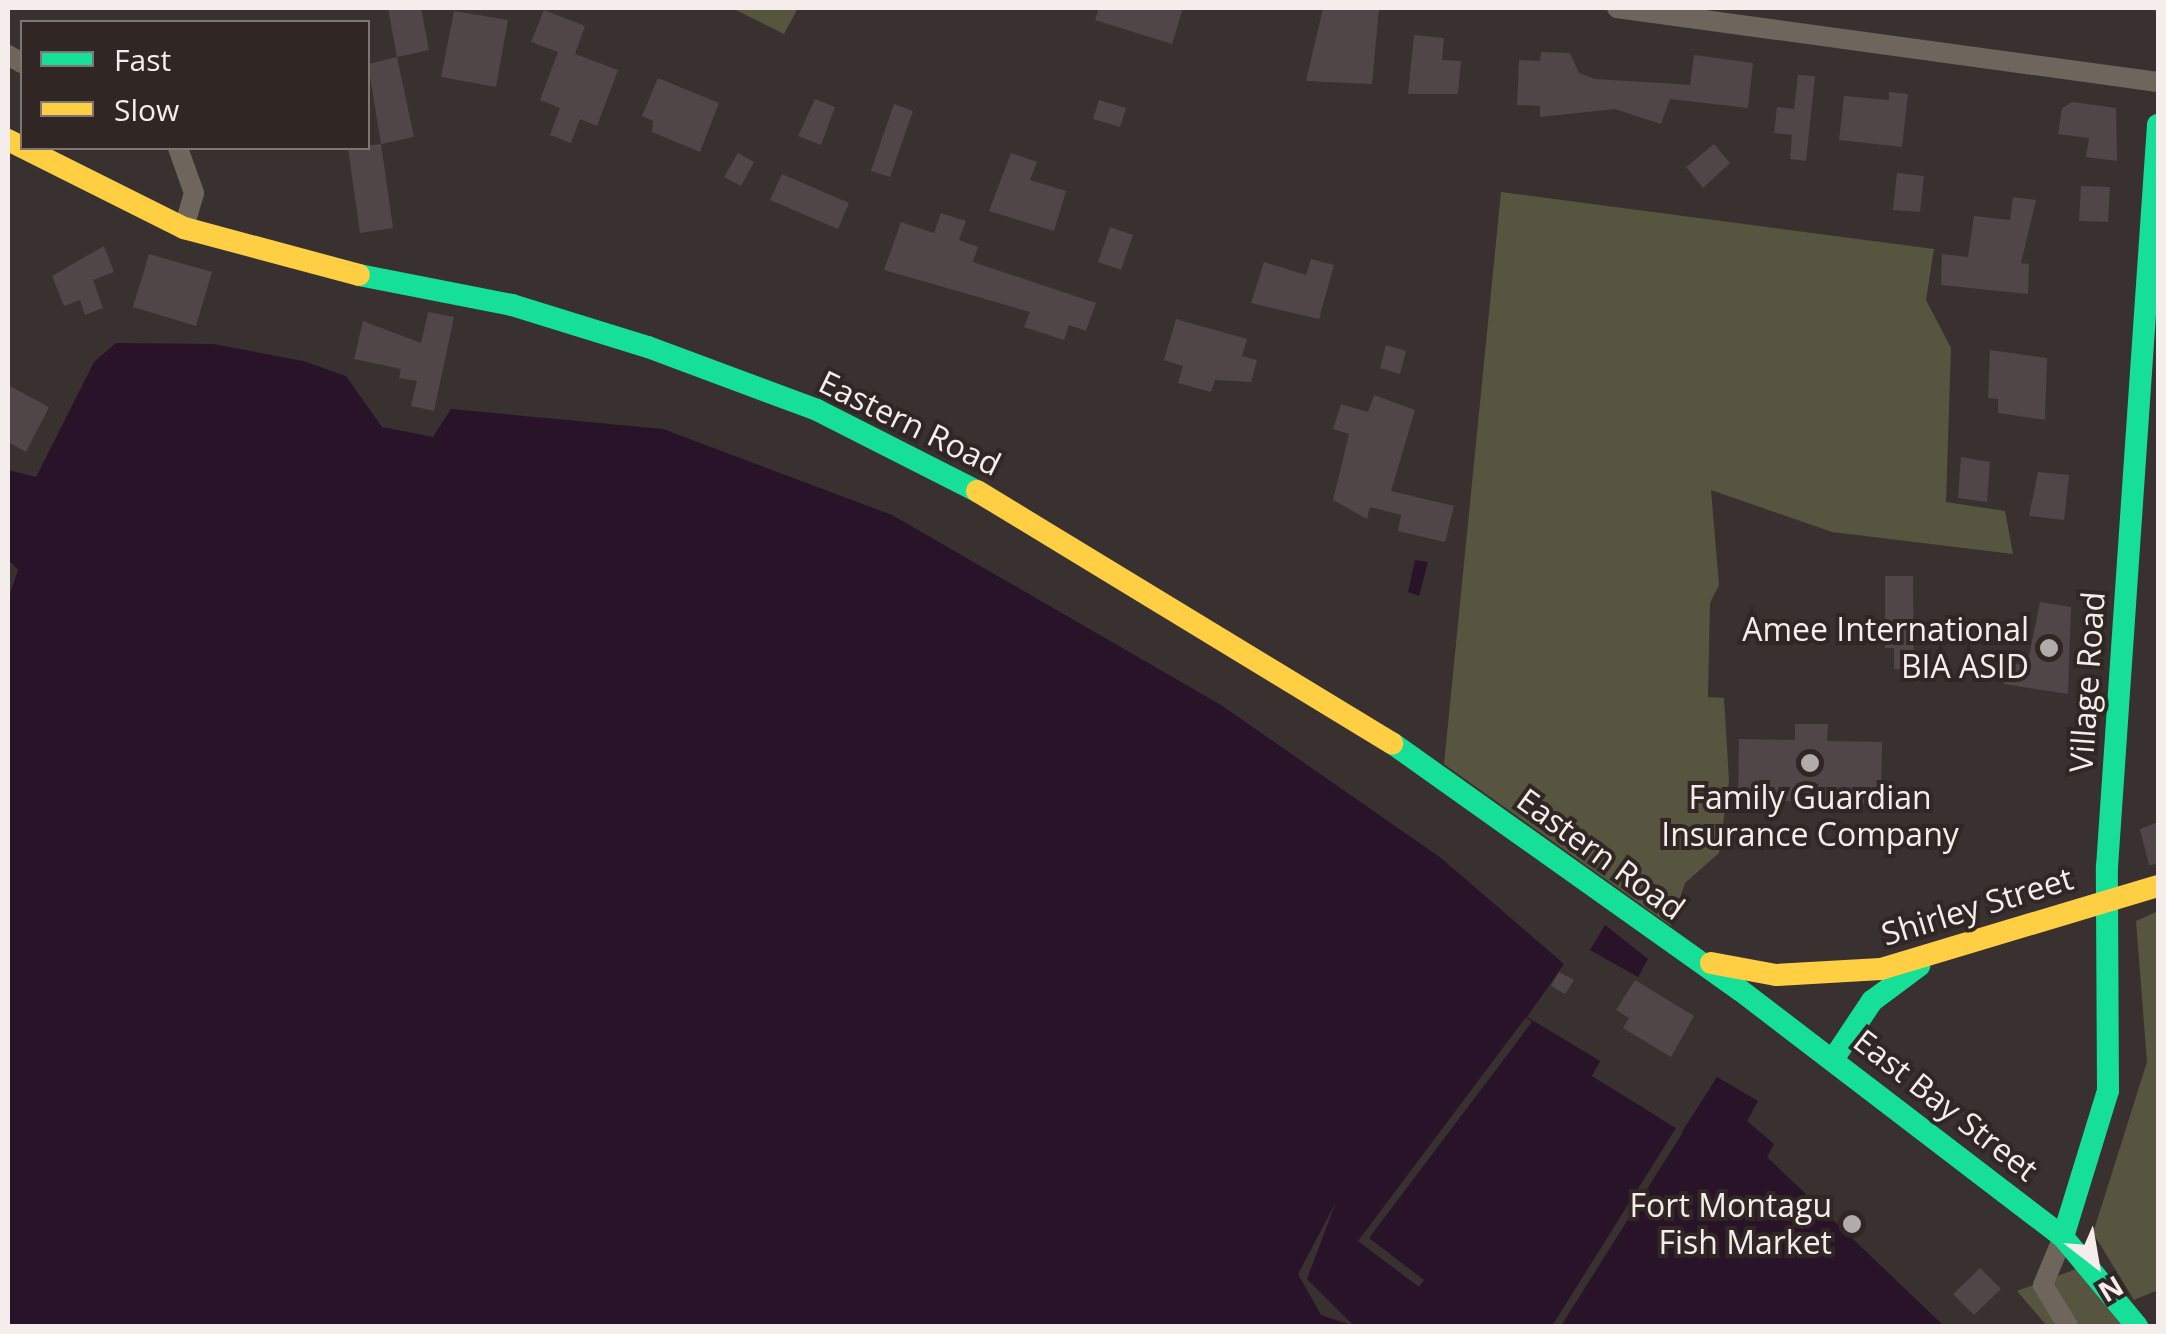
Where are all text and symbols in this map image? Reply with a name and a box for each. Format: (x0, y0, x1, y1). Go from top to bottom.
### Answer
legend (20, 20, 370, 150)
text: Fast (114, 39, 171, 80)
text: Slow (114, 89, 179, 130)
street label: Eastern Road (813, 362, 1007, 484)
street label: Village Road (2062, 590, 2112, 774)
place label: Amee International BIA ASID (1742, 611, 2029, 686)
marker: Amee International BIA ASID (2038, 637, 2060, 659)
marker: Family Guardian Insurance Company (1799, 752, 1821, 774)
place label: Family Guardian Insurance Company (1661, 779, 1959, 854)
street label: Eastern Road (1510, 780, 1692, 928)
street label: Shirley Street (1877, 859, 2077, 953)
street label: East Bay Street (1846, 1021, 2046, 1189)
place label: Fort Montagu Fish Market (1630, 1187, 1832, 1262)
marker: Fort Montagu Fish Market (1841, 1213, 1863, 1235)
north arrow (2046, 1214, 2146, 1314)
text: N (2092, 1268, 2131, 1312)

